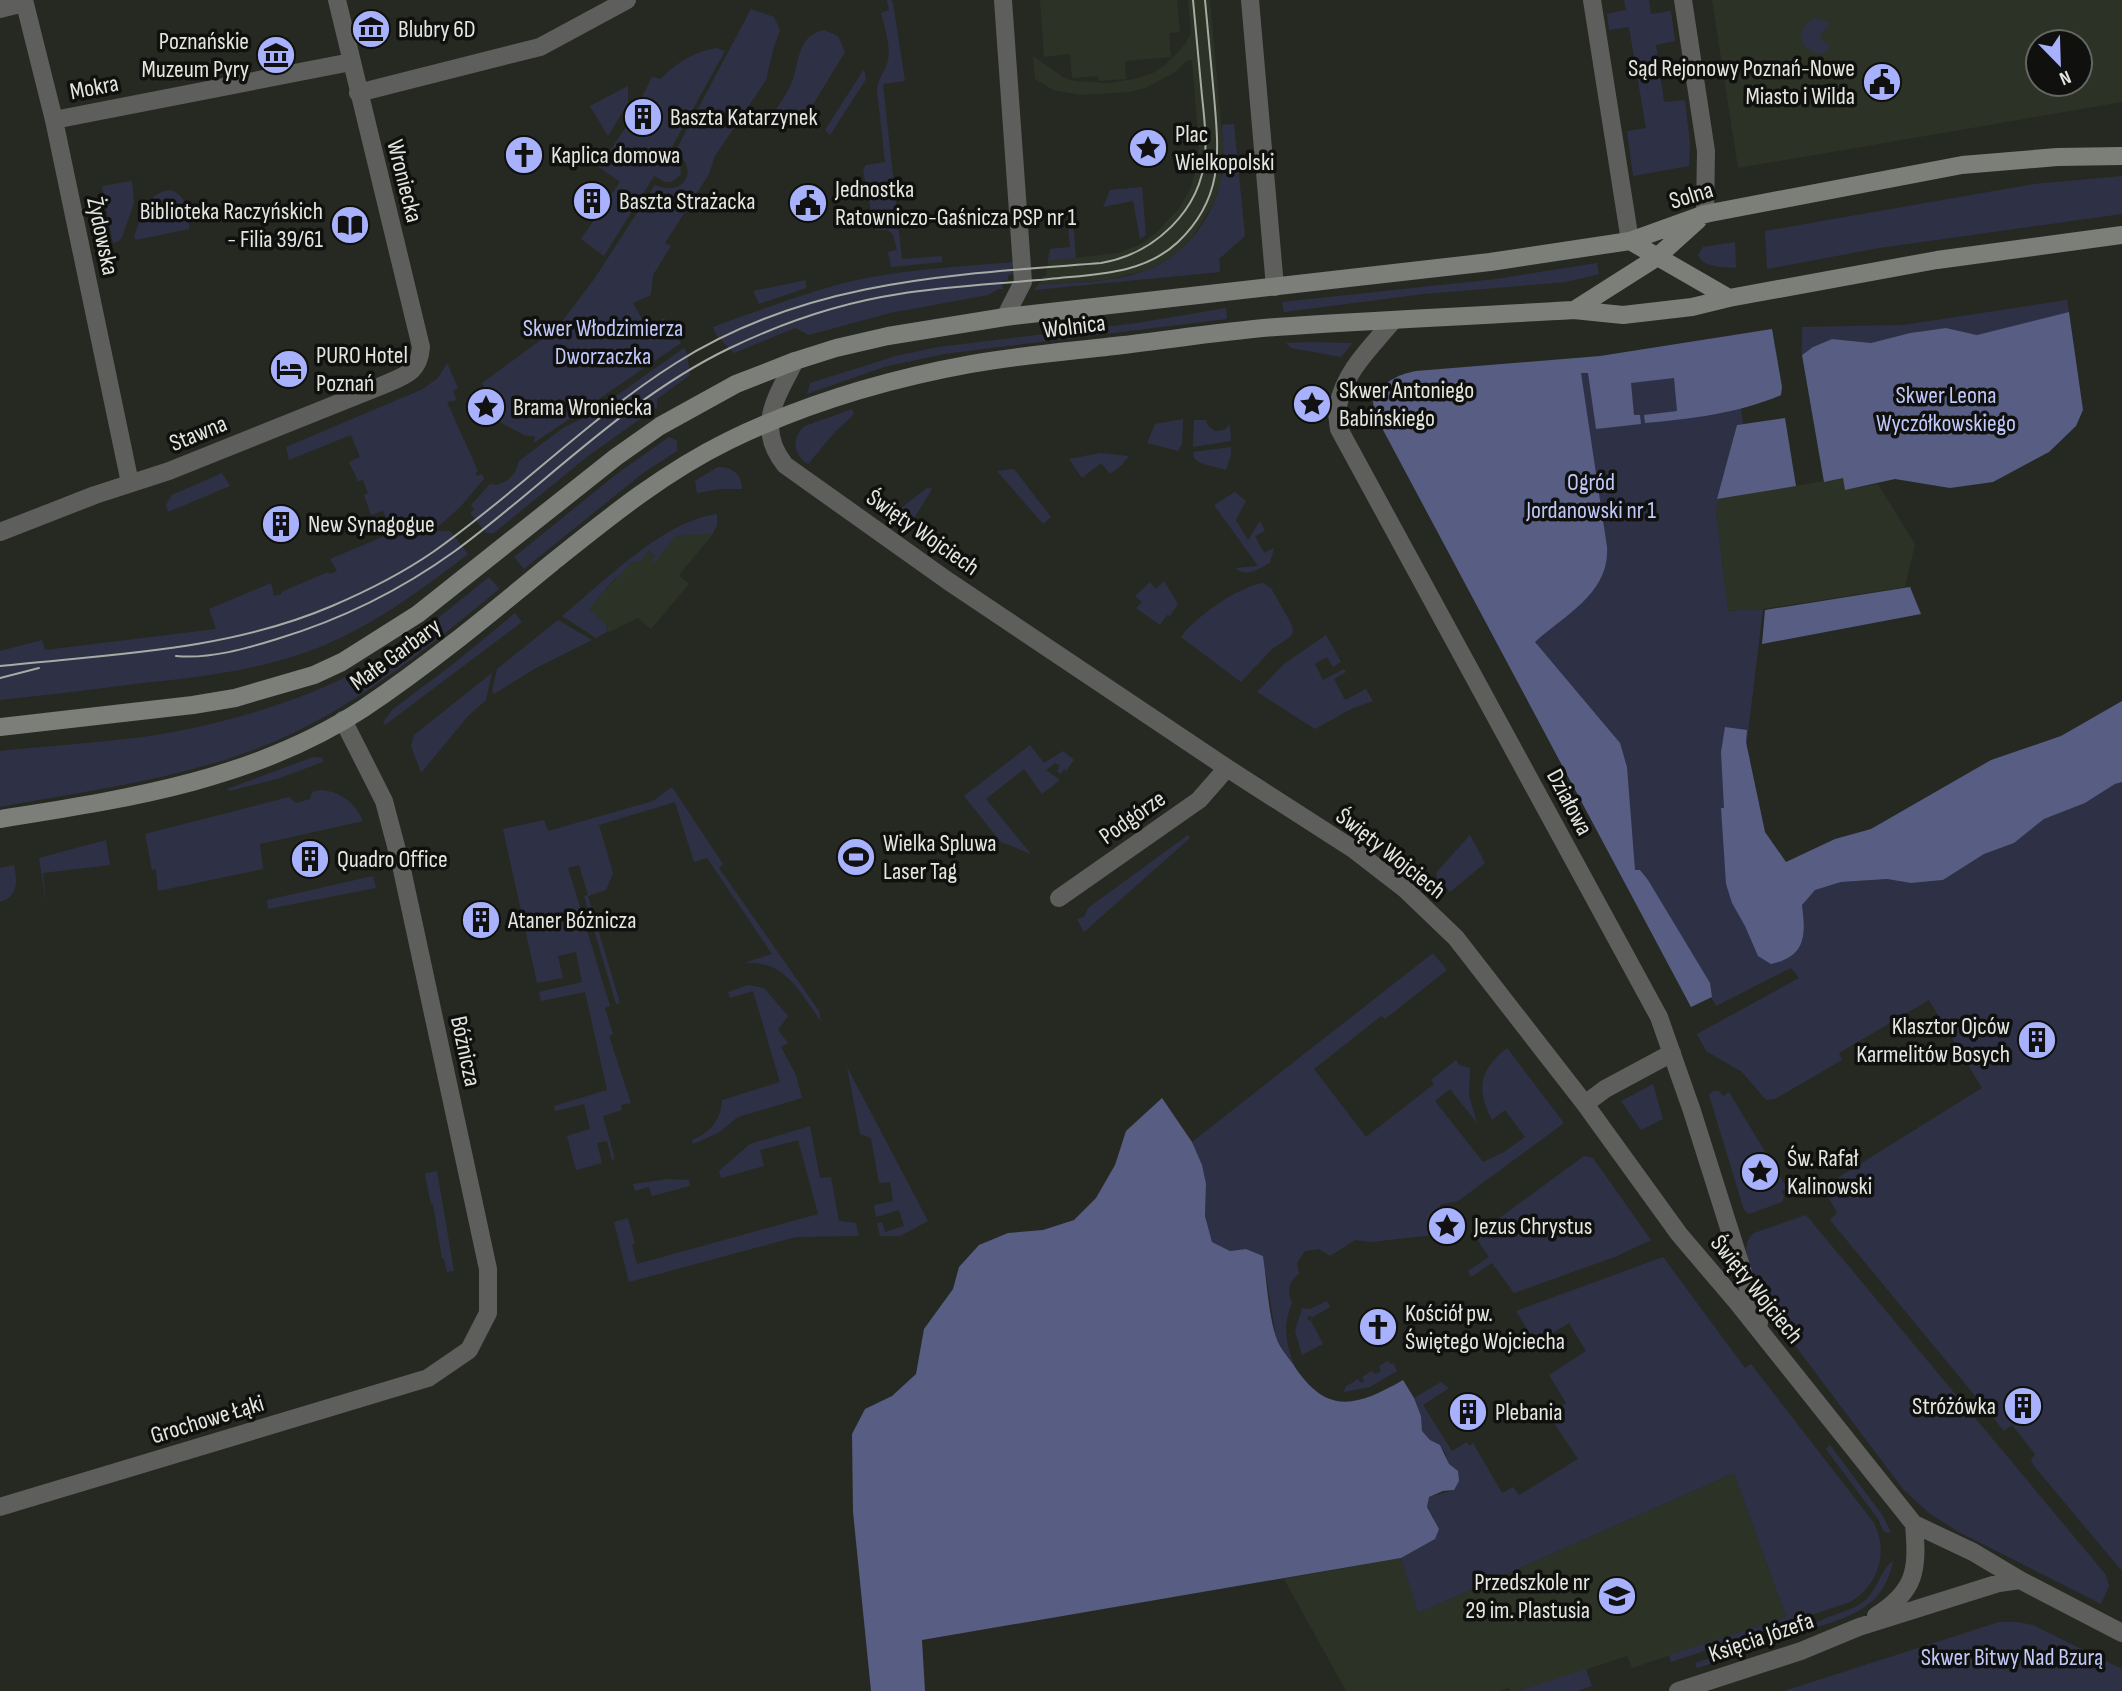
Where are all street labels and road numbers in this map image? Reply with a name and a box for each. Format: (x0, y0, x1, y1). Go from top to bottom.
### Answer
street label: Mokra (67, 69, 121, 106)
street label: Wroniecka (380, 137, 429, 225)
street label: Solna (1666, 175, 1717, 216)
street label: Żydowska (80, 194, 125, 278)
street label: Wolnica (1041, 308, 1107, 345)
street label: Stawna (165, 409, 231, 458)
street label: Święty Wojciech (861, 483, 985, 582)
street label: Małe Garbary (344, 612, 446, 697)
street label: Działowa (1540, 764, 1599, 840)
street label: Podgórze (1094, 784, 1171, 851)
street label: Święty Wojciech (1330, 802, 1451, 905)
street label: Bóżnicza (444, 1013, 487, 1089)
street label: Święty Wojciech (1704, 1229, 1809, 1349)
street label: Grochowe Łąki (147, 1389, 267, 1450)
street label: Księcia Józefa (1705, 1606, 1817, 1669)

